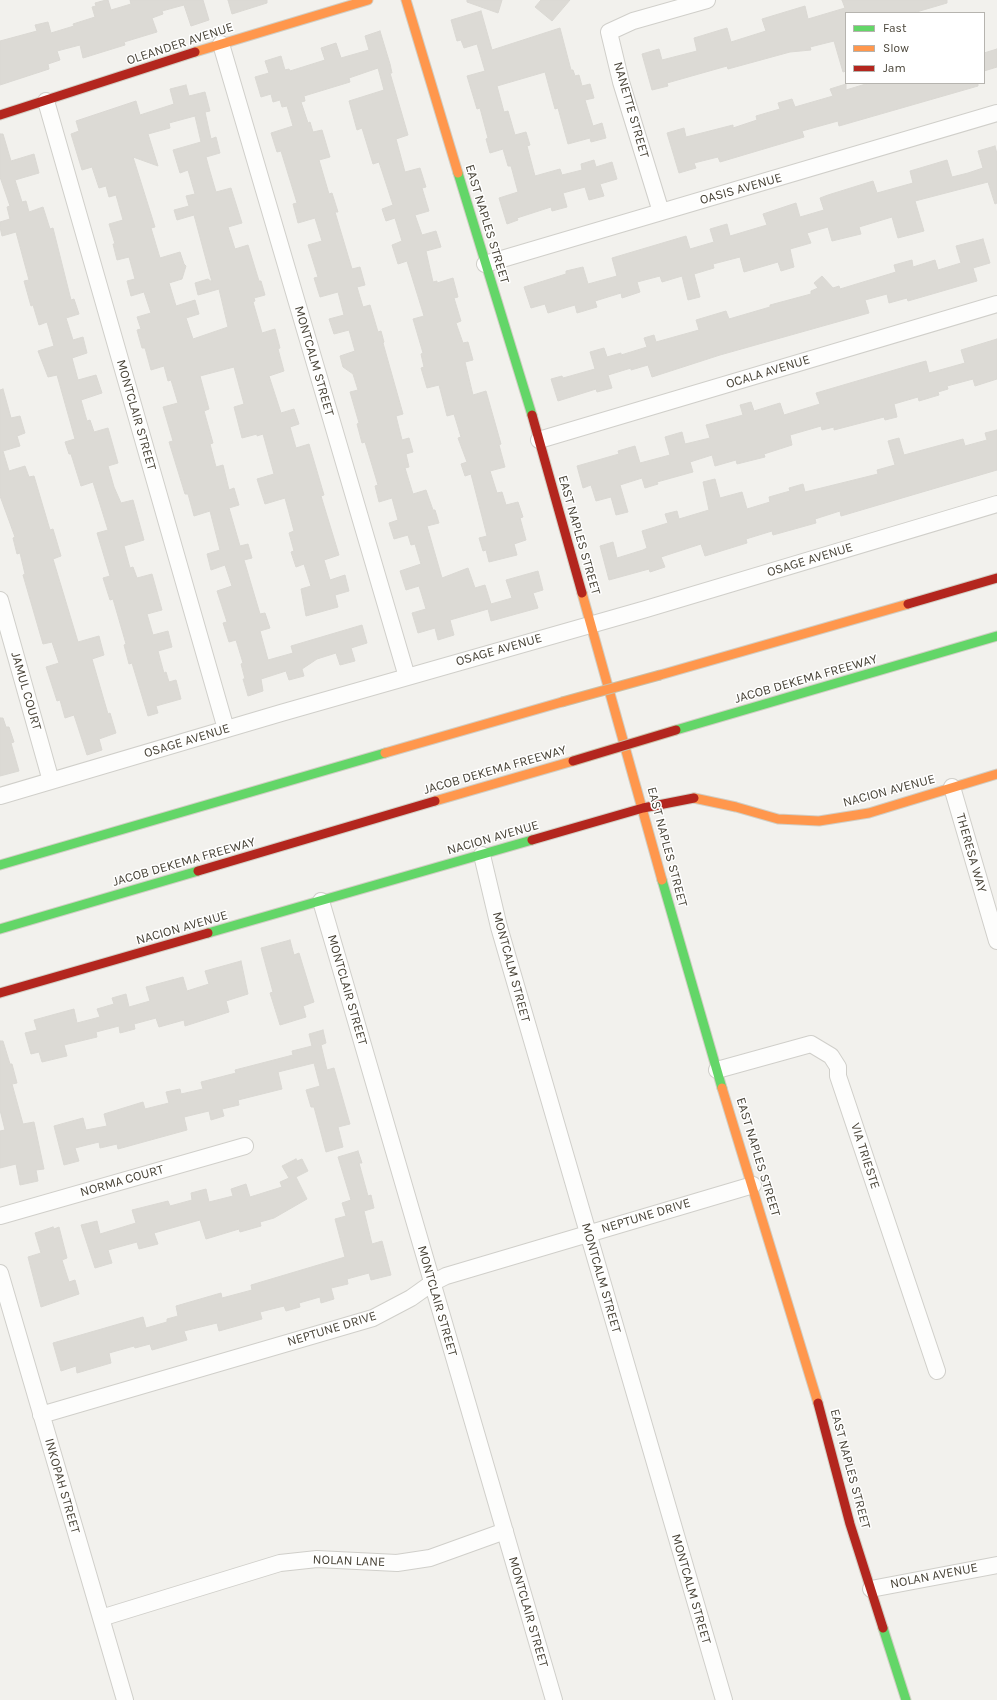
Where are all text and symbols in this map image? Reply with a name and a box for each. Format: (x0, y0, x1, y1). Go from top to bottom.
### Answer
legend (845, 12, 985, 84)
street label: OLEANDER AVENUE (125, 19, 235, 69)
text: Fast (883, 21, 906, 35)
text: Slow (883, 41, 909, 55)
street label: NANETTE STREET (610, 60, 652, 160)
text: Jam (883, 61, 906, 75)
street label: EAST NAPLES STREET (461, 163, 513, 285)
street label: OASIS AVENUE (698, 170, 784, 208)
street label: MONTCALM STREET (291, 304, 337, 418)
street label: OCALA AVENUE (724, 352, 812, 392)
street label: MONTCLAIR STREET (113, 358, 159, 472)
street label: EAST NAPLES STREET (554, 473, 604, 597)
street label: OSAGE AVENUE (765, 540, 855, 580)
street label: OSAGE AVENUE (454, 630, 544, 670)
street label: JAMUL COURT (7, 650, 45, 732)
street label: JACOB DEKEMA FREEWAY (733, 651, 879, 707)
street label: OSAGE AVENUE (142, 721, 232, 761)
street label: JACOB DEKEMA FREEWAY (422, 742, 568, 798)
street label: NACION AVENUE (841, 771, 937, 811)
street label: EAST NAPLES STREET (643, 785, 691, 909)
street label: THERESA WAY (952, 812, 990, 894)
street label: NACION AVENUE (445, 817, 541, 859)
street label: JACOB DEKEMA FREEWAY (111, 834, 257, 890)
street label: NACION AVENUE (134, 907, 230, 949)
street label: MONTCALM STREET (489, 910, 533, 1024)
street label: MONTCLAIR STREET (324, 933, 370, 1047)
street label: EAST NAPLES STREET (732, 1096, 784, 1218)
street label: VIA TRIESTE (847, 1121, 883, 1191)
street label: NORMA COURT (78, 1162, 166, 1200)
street label: NEPTUNE DRIVE (600, 1195, 692, 1237)
street label: MONTCALM STREET (578, 1221, 624, 1335)
street label: MONTCLAIR STREET (414, 1244, 460, 1358)
street label: NEPTUNE DRIVE (286, 1308, 378, 1350)
street label: EAST NAPLES STREET (826, 1407, 874, 1531)
street label: INKOPAH STREET (41, 1437, 83, 1535)
street label: MONTCALM STREET (668, 1532, 714, 1646)
street label: NOLAN LANE (312, 1552, 386, 1570)
street label: MONTCLAIR STREET (505, 1555, 551, 1669)
street label: NOLAN AVENUE (889, 1560, 979, 1592)

